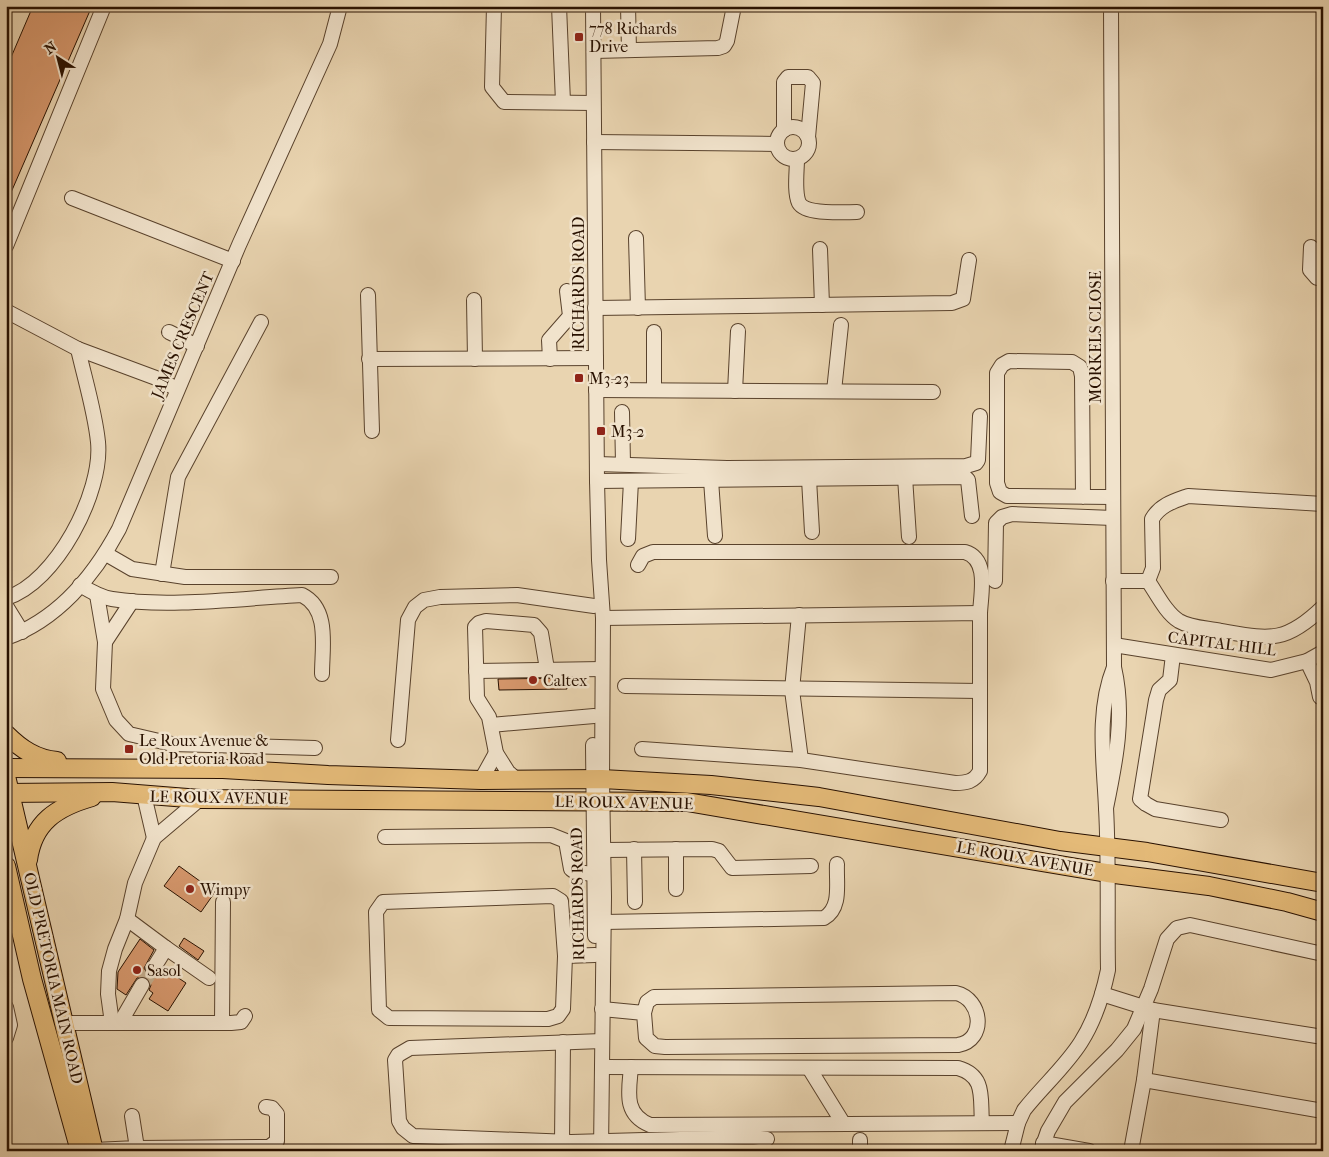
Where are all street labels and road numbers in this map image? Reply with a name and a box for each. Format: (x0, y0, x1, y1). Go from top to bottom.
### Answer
street label: RICHARDS ROAD (569, 216, 588, 350)
street label: JAMES CRESCENT (146, 269, 218, 403)
street label: MORKELS CLOSE (1086, 271, 1105, 403)
street label: CAPITAL HILL (1167, 627, 1278, 660)
street label: LE ROUX AVENUE (149, 787, 289, 808)
street label: LE ROUX AVENUE (554, 792, 694, 813)
street label: RICHARDS ROAD (567, 827, 588, 961)
street label: LE ROUX AVENUE (955, 837, 1095, 880)
street label: OLD PRETORIA MAIN ROAD (20, 870, 87, 1086)

